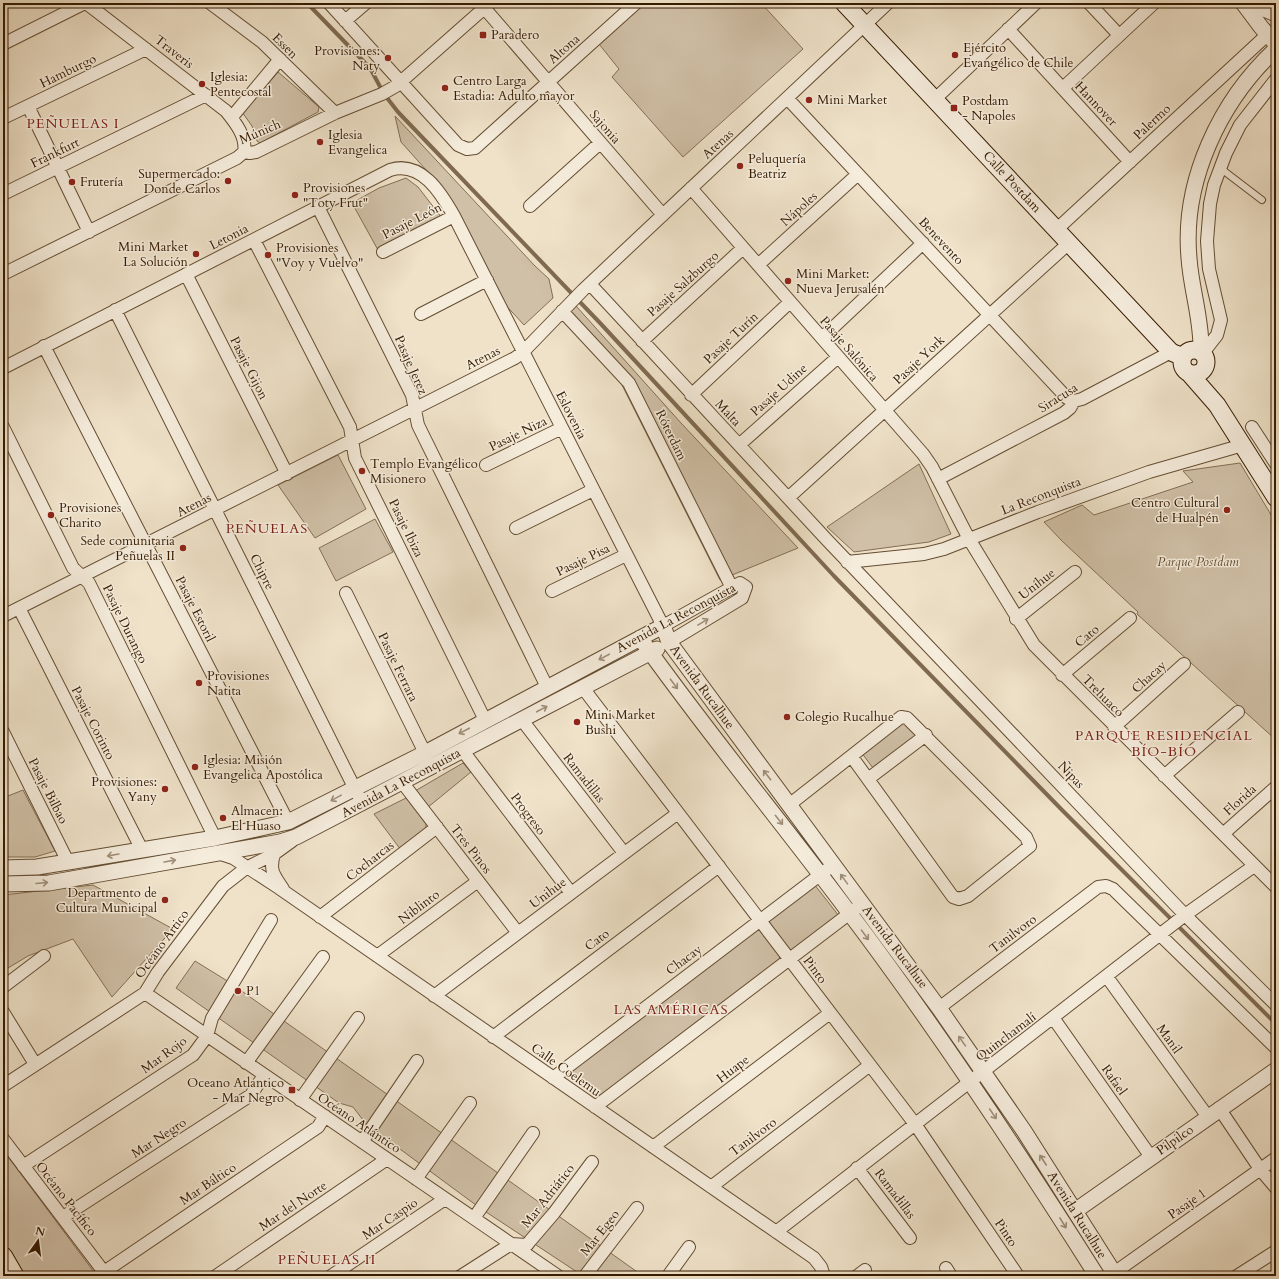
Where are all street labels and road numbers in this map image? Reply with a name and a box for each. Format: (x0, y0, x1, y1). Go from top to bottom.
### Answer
street label: Essen (268, 29, 302, 63)
street label: Altona (544, 30, 584, 68)
street label: Traveris (151, 31, 197, 73)
street label: Hamburgo (37, 50, 99, 92)
street label: Hannover (1070, 78, 1122, 131)
street label: Palermo (1129, 100, 1175, 144)
street label: Sajonia (585, 106, 625, 148)
street label: Múnich (236, 115, 284, 149)
street label: Atenas (698, 125, 738, 163)
street label: Frankfurt (28, 133, 82, 173)
street label: Calle Postdam (979, 147, 1045, 217)
street label: Nápoles (777, 188, 821, 230)
street label: Pasaje León (379, 198, 445, 244)
street label: Benevento (914, 213, 968, 269)
street label: Letonia (206, 219, 252, 254)
street label: Pasaje Salzburgo (643, 247, 723, 321)
street label: Pasaje Turín (700, 308, 763, 368)
street label: Pasaje Salónica (816, 312, 883, 386)
street label: Pasaje York (889, 331, 949, 389)
street label: Pasaje Gijon (225, 333, 273, 403)
street label: Pasaje Jerez (390, 333, 432, 398)
street label: Atenas (463, 342, 503, 374)
street label: Pasaje Udine (747, 360, 811, 420)
street label: Siracusa (1035, 379, 1082, 417)
street label: Eslovenia (551, 388, 591, 443)
street label: Malta (711, 396, 745, 431)
street label: Róterdam (651, 407, 691, 463)
street label: Pasaje Niza (486, 412, 550, 456)
street label: La Reconquista (999, 472, 1084, 519)
street label: Atenas (174, 489, 214, 521)
street label: Pasaje Ibiza (384, 496, 428, 561)
street label: Pasaje Pisa (553, 539, 613, 581)
street label: Chipre (245, 551, 279, 593)
street label: Uníhue (1015, 564, 1059, 604)
street label: Pasaje Estoril (171, 573, 220, 646)
street label: Avenida La Reconquista (613, 579, 739, 657)
street label: Pasaje Durango (98, 581, 152, 667)
street label: Cato (1071, 621, 1103, 651)
street label: Pasaje Ferrara (373, 629, 423, 705)
street label: Avenida Rucalhue (665, 641, 739, 733)
street label: Chacay (1128, 656, 1170, 697)
street label: Trehuaco (1078, 671, 1128, 721)
street label: Pasaje Corinto (67, 683, 119, 763)
street label: Avenida La Reconquista (338, 744, 464, 822)
street label: Ramadillas (559, 749, 609, 807)
street label: Pasaje Bilbao (24, 755, 72, 827)
street label: Ñipas (1054, 757, 1088, 793)
street label: Florida (1220, 780, 1261, 820)
street label: Progreso (506, 789, 550, 839)
street label: Tres Pinos (446, 821, 496, 877)
street label: Cocharcas (342, 837, 398, 885)
street label: Unihue (526, 873, 570, 913)
street label: Niblinto (395, 886, 443, 928)
street label: Avenida Rucalhue (858, 902, 932, 992)
street label: Océano Artico (131, 906, 193, 982)
street label: Tanilvoro (986, 910, 1040, 958)
street label: Cato (581, 925, 613, 955)
street label: Chacay (662, 940, 706, 980)
street label: Pinto (799, 953, 831, 987)
street label: Quinchamalí (972, 1008, 1040, 1066)
street label: Manil (1152, 1021, 1186, 1058)
street label: Mar Rojo (137, 1032, 191, 1078)
street label: Calle Coelemu (527, 1039, 605, 1101)
street label: Huape (713, 1051, 753, 1087)
street label: Rafael (1097, 1061, 1131, 1099)
street label: Océano Atlántico (314, 1088, 404, 1158)
street label: Tanilvoro (726, 1113, 780, 1161)
street label: Mar Negro (128, 1114, 190, 1162)
street label: Pilpilco (1153, 1121, 1197, 1159)
street label: Océano Pacífico (31, 1158, 101, 1240)
street label: Mar Báltico (176, 1158, 240, 1210)
street label: Mar Adriático (517, 1160, 579, 1232)
street label: Ramadillas (870, 1165, 920, 1223)
street label: Avenida Rucalhue (1043, 1168, 1111, 1262)
street label: Mar del Norte (255, 1177, 331, 1235)
street label: Pasaje 1 (1164, 1184, 1210, 1224)
street label: Mar Caspio (359, 1194, 421, 1244)
street label: Mar Egeo (576, 1206, 624, 1260)
street label: Pinto (990, 1216, 1022, 1250)

